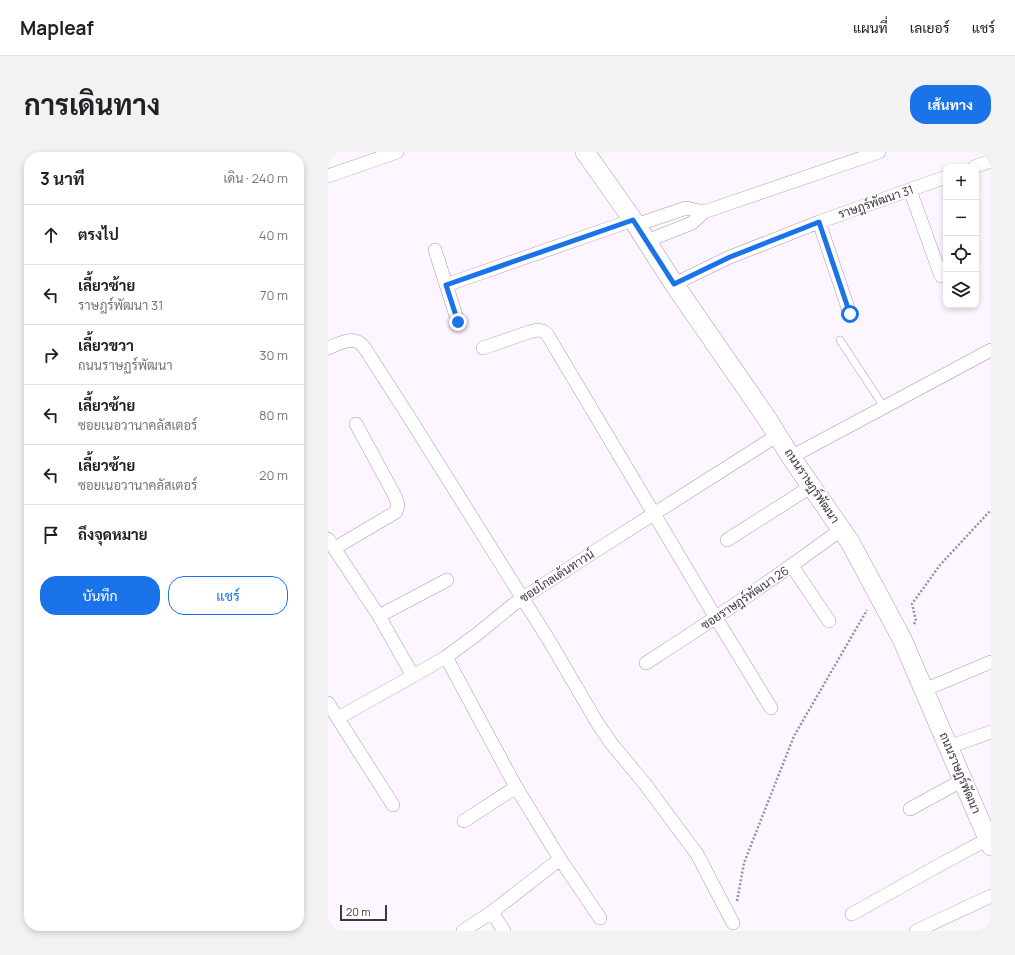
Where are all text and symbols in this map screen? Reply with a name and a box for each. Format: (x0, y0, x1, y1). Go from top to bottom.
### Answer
text: Mapleaf (20, 15, 94, 41)
text: แผนที่ (853, 18, 888, 37)
text: เลเยอร์ (910, 18, 950, 37)
text: แชร์ (972, 18, 995, 37)
text: การเดินทาง (24, 85, 160, 123)
button: เส้นทาง (910, 85, 991, 124)
map controls (943, 164, 979, 308)
button: + (943, 164, 979, 200)
text: 3 นาที (40, 167, 85, 190)
text: เดิน · 240 m (223, 169, 288, 187)
street label: ราษฎร์พัฒนา 31 (836, 181, 916, 222)
button: − (943, 200, 979, 236)
icon: ahead (40, 224, 62, 246)
text: ตรงไป (78, 224, 119, 245)
text: 40 m (259, 226, 288, 244)
button: locate (943, 236, 979, 272)
button: layers (943, 272, 979, 308)
text: เลี้ยวซ้าย (78, 275, 135, 296)
icon: left (40, 284, 62, 306)
text: 70 m (260, 286, 288, 304)
text: ราษฎร์พัฒนา 31 (78, 296, 163, 314)
route start (841, 305, 859, 323)
route end (449, 313, 467, 331)
text: เลี้ยวขวา (78, 335, 134, 356)
icon: right (40, 344, 62, 366)
text: 30 m (259, 346, 288, 364)
text: ถนนราษฏร์พัฒนา (78, 356, 173, 374)
text: เลี้ยวซ้าย (78, 395, 135, 416)
icon: left (40, 404, 62, 426)
text: 80 m (259, 406, 288, 424)
text: ซอยเนอวานาคลัสเตอร์ (78, 416, 197, 434)
street label: ถนนราษฏร์พัฒนา (781, 445, 844, 527)
text: เลี้ยวซ้าย (78, 455, 135, 476)
icon: left (40, 464, 62, 486)
text: 20 m (259, 466, 288, 484)
text: ซอยเนอวานาคลัสเตอร์ (78, 476, 197, 494)
icon: arrive (40, 524, 62, 546)
text: ถึงจุดหมาย (78, 524, 148, 545)
street label: ซอยโกลเด้นทาวน์ (516, 545, 598, 606)
street label: ซอยราษฎร์พัฒนา 26 (697, 562, 792, 633)
button: บันทึก (40, 576, 160, 615)
button: แชร์ (168, 576, 288, 615)
street label: ถนนราษฏร์พัฒนา (936, 729, 985, 816)
scale bar (340, 903, 387, 922)
text: 20 m (346, 904, 371, 919)

